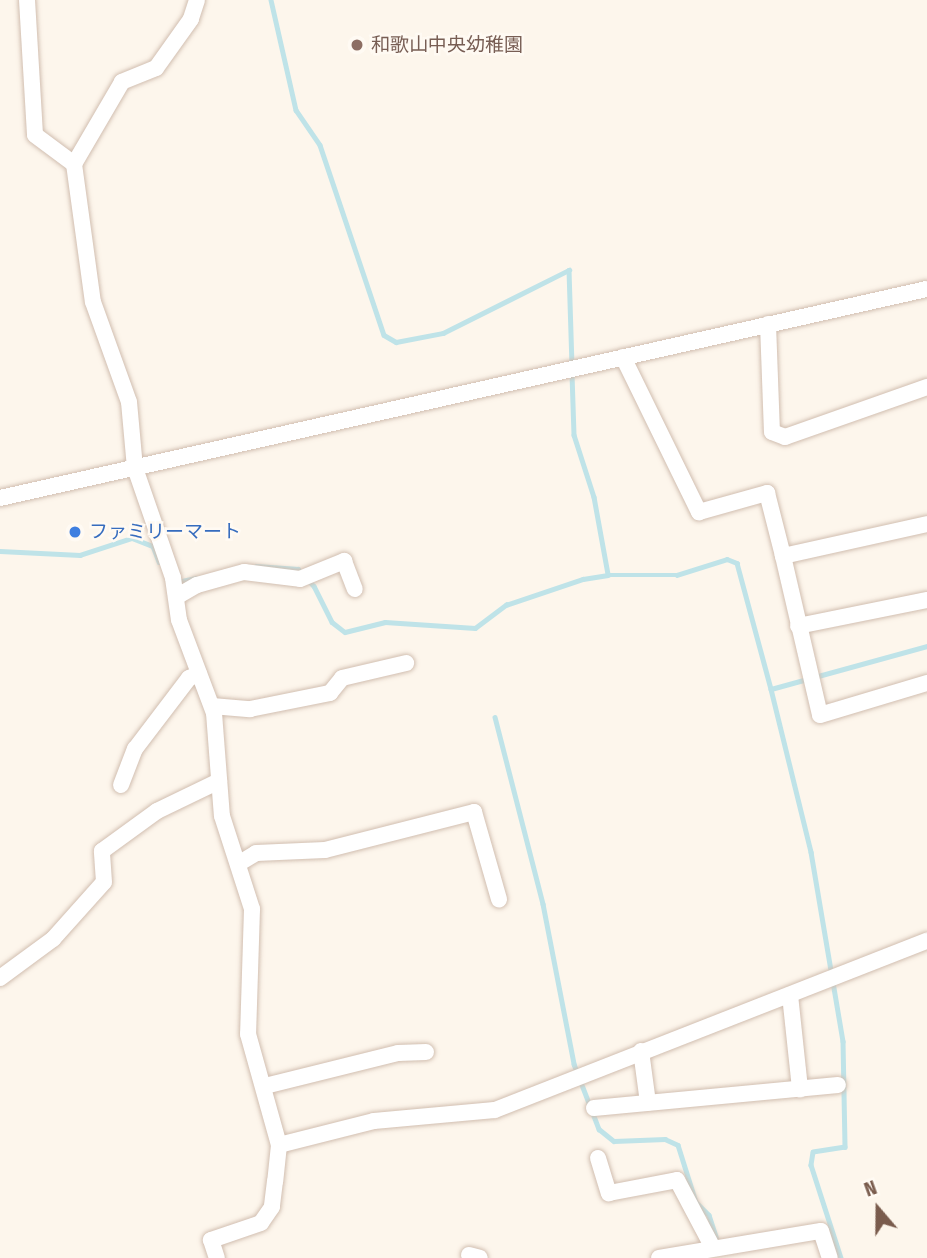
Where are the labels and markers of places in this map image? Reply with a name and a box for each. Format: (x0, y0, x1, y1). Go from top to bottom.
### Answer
place label: 和歌山中央幼稚園 (371, 34, 523, 56)
marker: 和歌山中央幼稚園 (349, 37, 365, 53)
place label: ファミリーマート (89, 521, 241, 543)
marker: ファミリーマート (67, 524, 83, 540)

